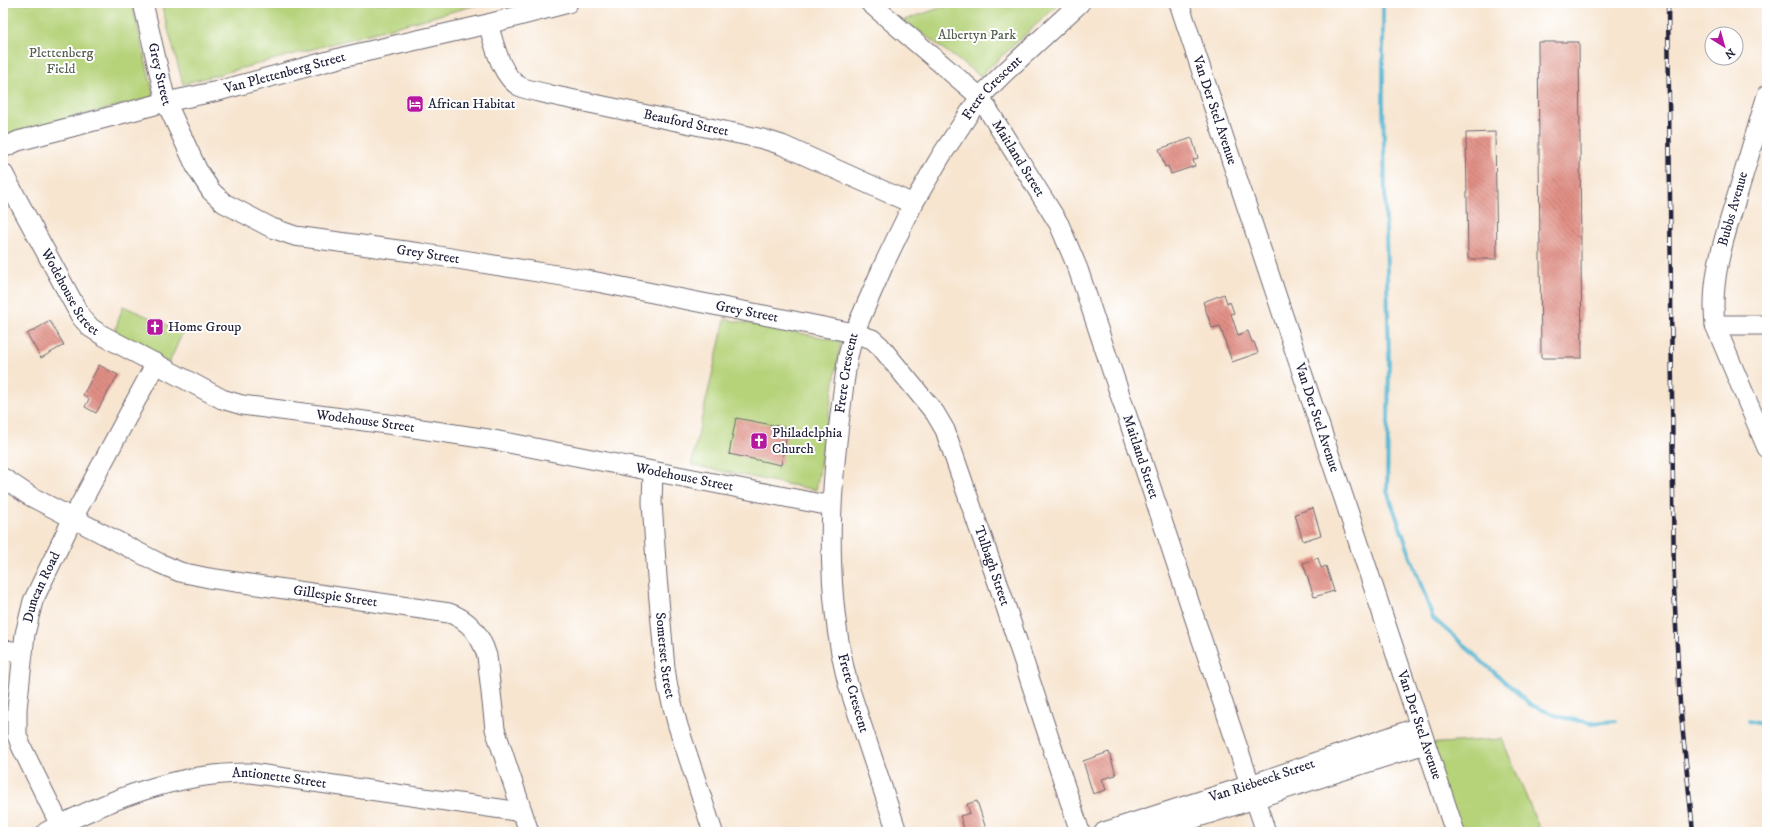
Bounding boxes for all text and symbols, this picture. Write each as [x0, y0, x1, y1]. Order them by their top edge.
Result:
park label: Albertyn Park [938, 26, 1016, 44]
north arrow [1704, 26, 1744, 66]
street label: Grey Street [144, 41, 176, 109]
park label: Plettenberg Field [29, 44, 93, 78]
text: N [1722, 45, 1737, 61]
street label: Van Plettenberg Street [221, 48, 348, 98]
street label: Frere Crescent [958, 51, 1026, 124]
street label: Van Der Stel Avenue [1188, 52, 1241, 167]
hotel icon: African Habitat [405, 94, 425, 114]
place label: African Habitat [428, 95, 516, 113]
street label: Beauford Street [642, 105, 731, 141]
street label: Maitland Street [987, 117, 1049, 201]
street label: Bubbs Avenue [1714, 169, 1752, 248]
street label: Grey Street [395, 241, 461, 268]
street label: Wodehouse Street [36, 245, 103, 340]
street label: Grey Street [714, 297, 780, 327]
church icon: Home Group [145, 317, 165, 337]
place label: Home Group [168, 318, 241, 336]
street label: Frere Crescent [831, 330, 863, 414]
street label: Van Der Stel Avenue [1290, 360, 1344, 475]
street label: Wodehouse Street [314, 406, 416, 437]
street label: Maitland Street [1118, 412, 1163, 501]
place label: Philadelphia Church [772, 424, 842, 458]
church icon: Philadelphia Church [749, 431, 769, 451]
street label: Wodehouse Street [633, 459, 735, 496]
street label: Tulbagh Street [970, 524, 1014, 609]
street label: Duncan Road [19, 549, 64, 625]
street label: Gillespie Street [292, 581, 379, 612]
street label: Somerset Street [651, 612, 680, 701]
street label: Frere Crescent [833, 651, 873, 735]
street label: Van Der Stel Avenue [1393, 667, 1446, 782]
street label: Van Riebeeck Street [1206, 754, 1318, 807]
street label: Antionette Street [232, 764, 328, 793]

